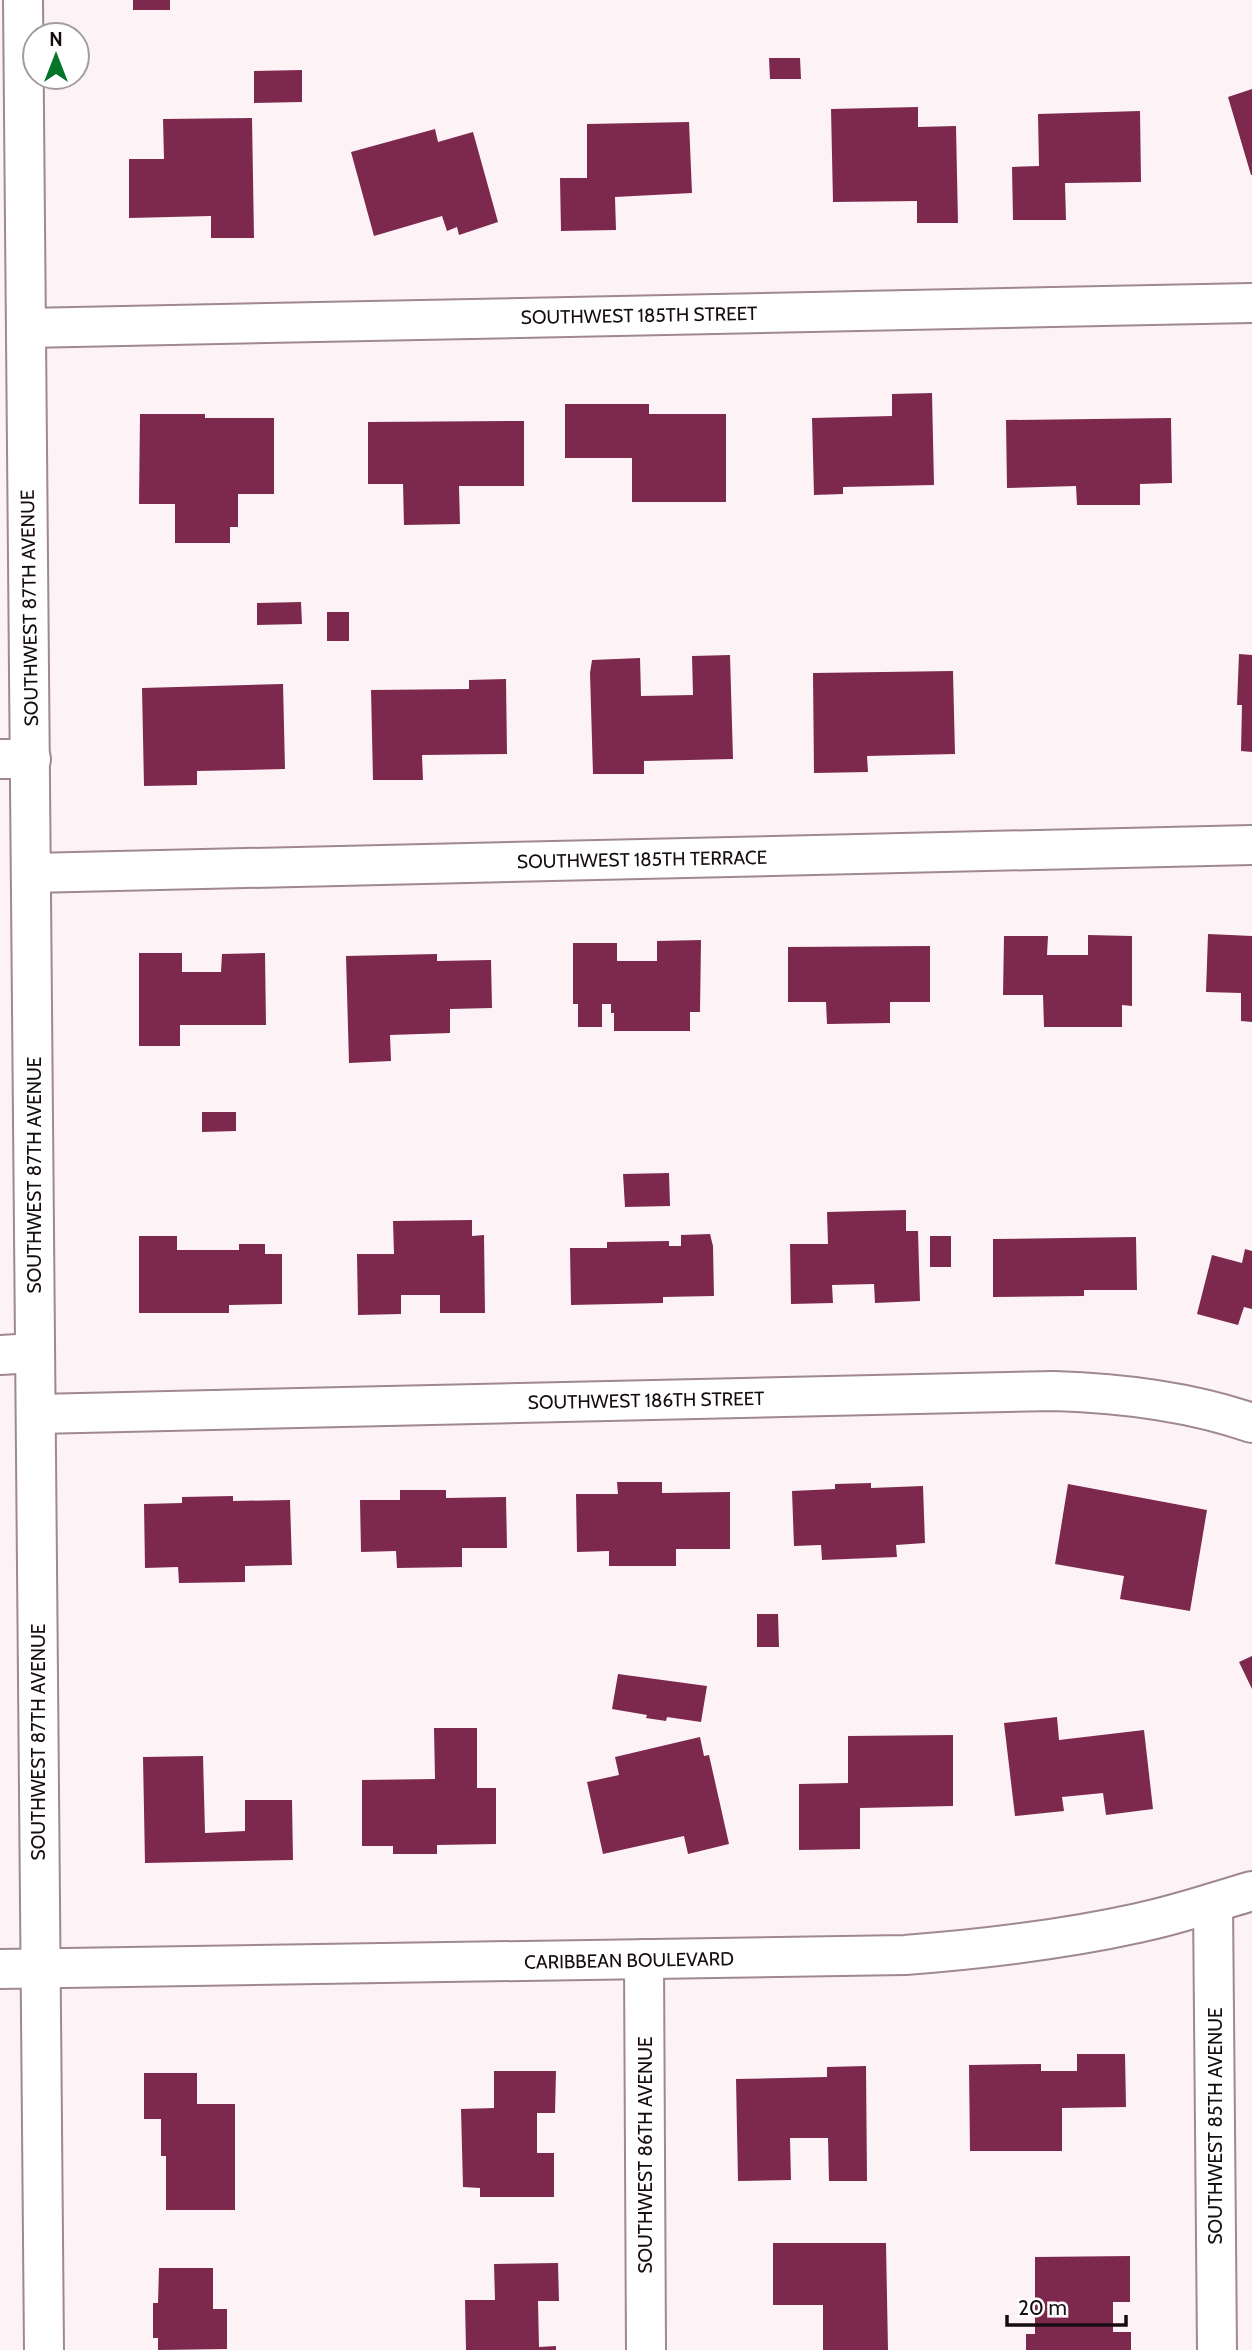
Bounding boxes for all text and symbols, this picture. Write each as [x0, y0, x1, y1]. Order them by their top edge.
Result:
north arrow [21, 21, 91, 91]
text: N [49, 28, 63, 51]
street label: SOUTHWEST 185TH STREET [520, 302, 758, 329]
street label: SOUTHWEST 87TH AVENUE [16, 489, 43, 727]
street label: SOUTHWEST 185TH TERRACE [517, 846, 767, 873]
street label: SOUTHWEST 87TH AVENUE [23, 1057, 46, 1293]
street label: SOUTHWEST 186TH STREET [527, 1387, 765, 1414]
street label: SOUTHWEST 87TH AVENUE [27, 1624, 50, 1860]
street label: CARIBBEAN BOULEVARD [524, 1947, 734, 1974]
street label: SOUTHWEST 85TH AVENUE [1204, 2007, 1227, 2245]
street label: SOUTHWEST 86TH AVENUE [634, 2036, 657, 2274]
scale bar [1007, 2284, 1126, 2328]
text: 20 m [1018, 2295, 1067, 2320]

